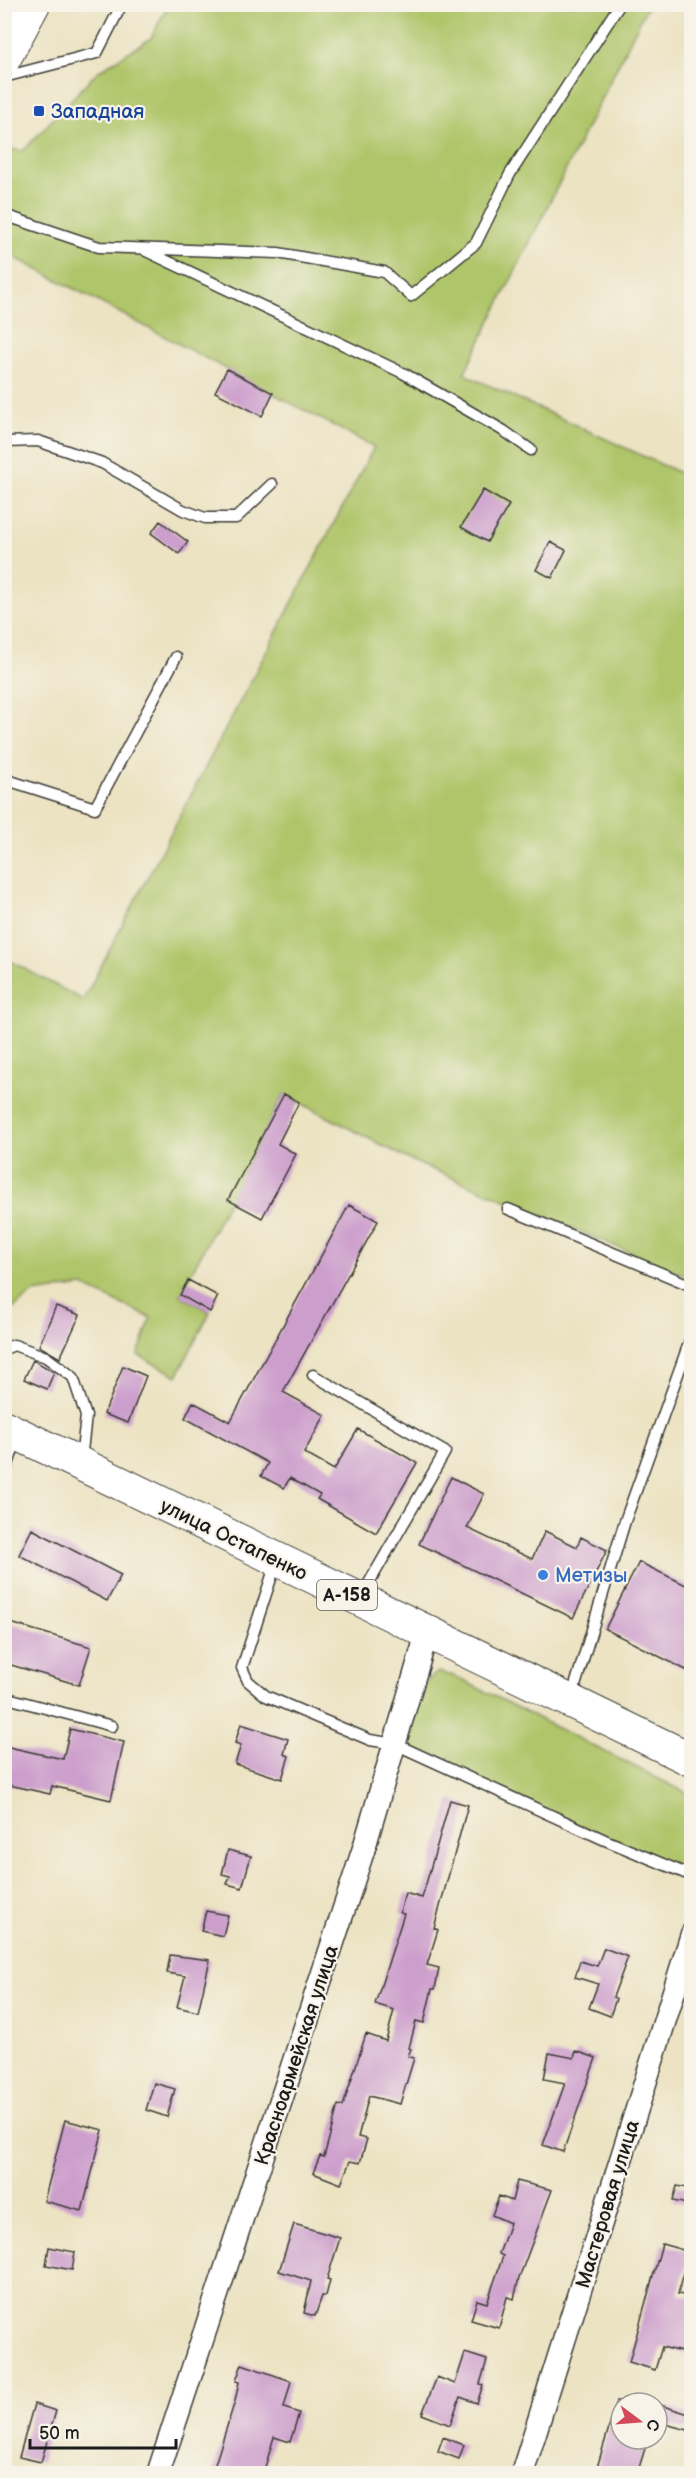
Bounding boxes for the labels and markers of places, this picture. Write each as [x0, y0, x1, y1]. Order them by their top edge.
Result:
place label: Западная [51, 100, 144, 124]
marker: Западная [32, 104, 46, 118]
place label: Метизы [555, 1564, 627, 1588]
marker: Метизы [536, 1568, 550, 1582]

